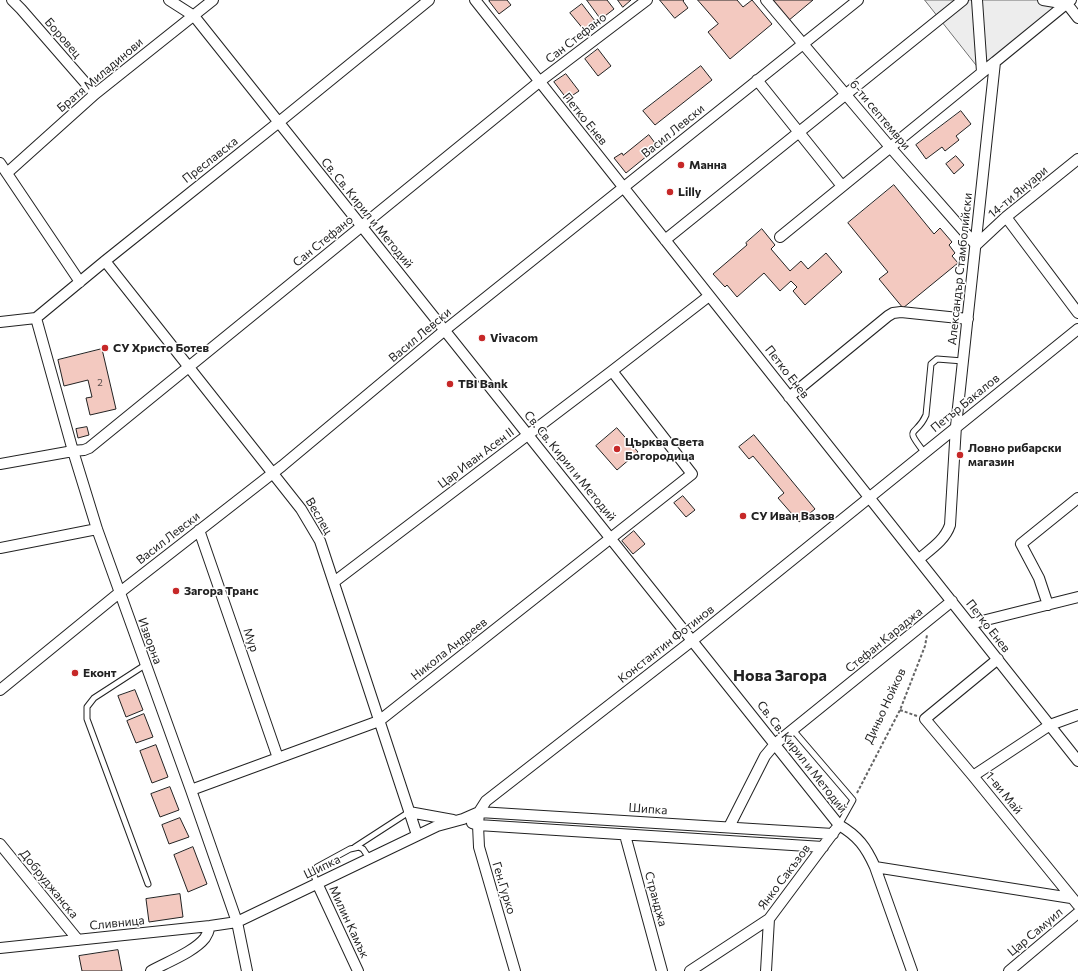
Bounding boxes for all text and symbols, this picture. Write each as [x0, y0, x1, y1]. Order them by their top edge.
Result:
street label: Сан Стефано [543, 10, 609, 66]
street label: Боровец [42, 15, 84, 61]
street label: Братя Миладинови [54, 35, 146, 115]
street label: 6-ти септември [847, 77, 913, 153]
street label: Петко Енев [560, 90, 610, 148]
street label: Васил Левски [639, 101, 707, 161]
street label: Преславска [179, 134, 241, 186]
street label: Св. Св. Кирил и Методий [318, 155, 416, 271]
place label: Манна [689, 158, 727, 172]
marker: Манна [676, 160, 686, 170]
street label: 14-ти Януари [985, 163, 1051, 221]
place label: Lilly [678, 185, 701, 199]
marker: Lilly [665, 187, 675, 197]
street label: Александър Стамболийски [945, 192, 975, 346]
street label: Сан Стефано [290, 212, 356, 270]
street label: Васил Левски [386, 305, 454, 365]
place label: Vivacom [490, 331, 538, 345]
marker: Vivacom [477, 333, 487, 343]
place label: СУ Христо Ботев [113, 341, 209, 355]
marker: СУ Христо Ботев [100, 343, 110, 353]
street label: Петко Енев [762, 343, 812, 401]
street label: Петър Бакалов [928, 371, 1002, 435]
house number: 2 [97, 377, 103, 389]
place label: TBI Bank [458, 377, 508, 391]
marker: TBI Bank [445, 379, 455, 389]
street label: Св. Св. Кирил и Методий [521, 408, 619, 524]
street label: Цар Иван Асен II [435, 425, 517, 491]
place label: Църква Света Богородица [625, 435, 704, 463]
place label: Ловно рибарски магазин [968, 441, 1062, 469]
marker: Църква Света Богородица [612, 444, 622, 454]
marker: Ловно рибарски магазин [955, 450, 965, 460]
street label: Веслец [302, 495, 336, 537]
street label: Васил Левски [133, 509, 203, 567]
place label: СУ Иван Вазов [751, 509, 835, 523]
marker: СУ Иван Вазов [738, 511, 748, 521]
place label: Загора Транс [184, 584, 258, 598]
marker: Загора Транс [171, 586, 181, 596]
street label: Петко Енев [963, 597, 1013, 655]
street label: Константин Фотинов [615, 602, 717, 686]
street label: Стефан Караджа [843, 605, 925, 675]
street label: Никола Андреев [408, 615, 490, 683]
street label: Изворна [135, 616, 165, 666]
street label: Мур [240, 626, 262, 654]
place label: Еконт [83, 666, 117, 680]
district label: Нова Загора [733, 666, 827, 686]
street label: Диньо Нойков [861, 666, 909, 746]
marker: Еконт [70, 668, 80, 678]
street label: Св. Св. Кирил и Методий [754, 698, 850, 816]
street label: 1-ви Май [983, 769, 1025, 817]
street label: Шипка [628, 800, 668, 818]
street label: Янко Сакъзов [755, 841, 813, 913]
street label: Добруджанска [17, 847, 81, 921]
street label: Шипка [301, 852, 343, 882]
street label: Ген.Гурко [489, 860, 519, 916]
street label: Странджа [642, 870, 670, 928]
street label: Милин Камък [326, 884, 372, 960]
street label: Цар Самуил [1004, 905, 1066, 959]
street label: Сливница [89, 913, 145, 933]

